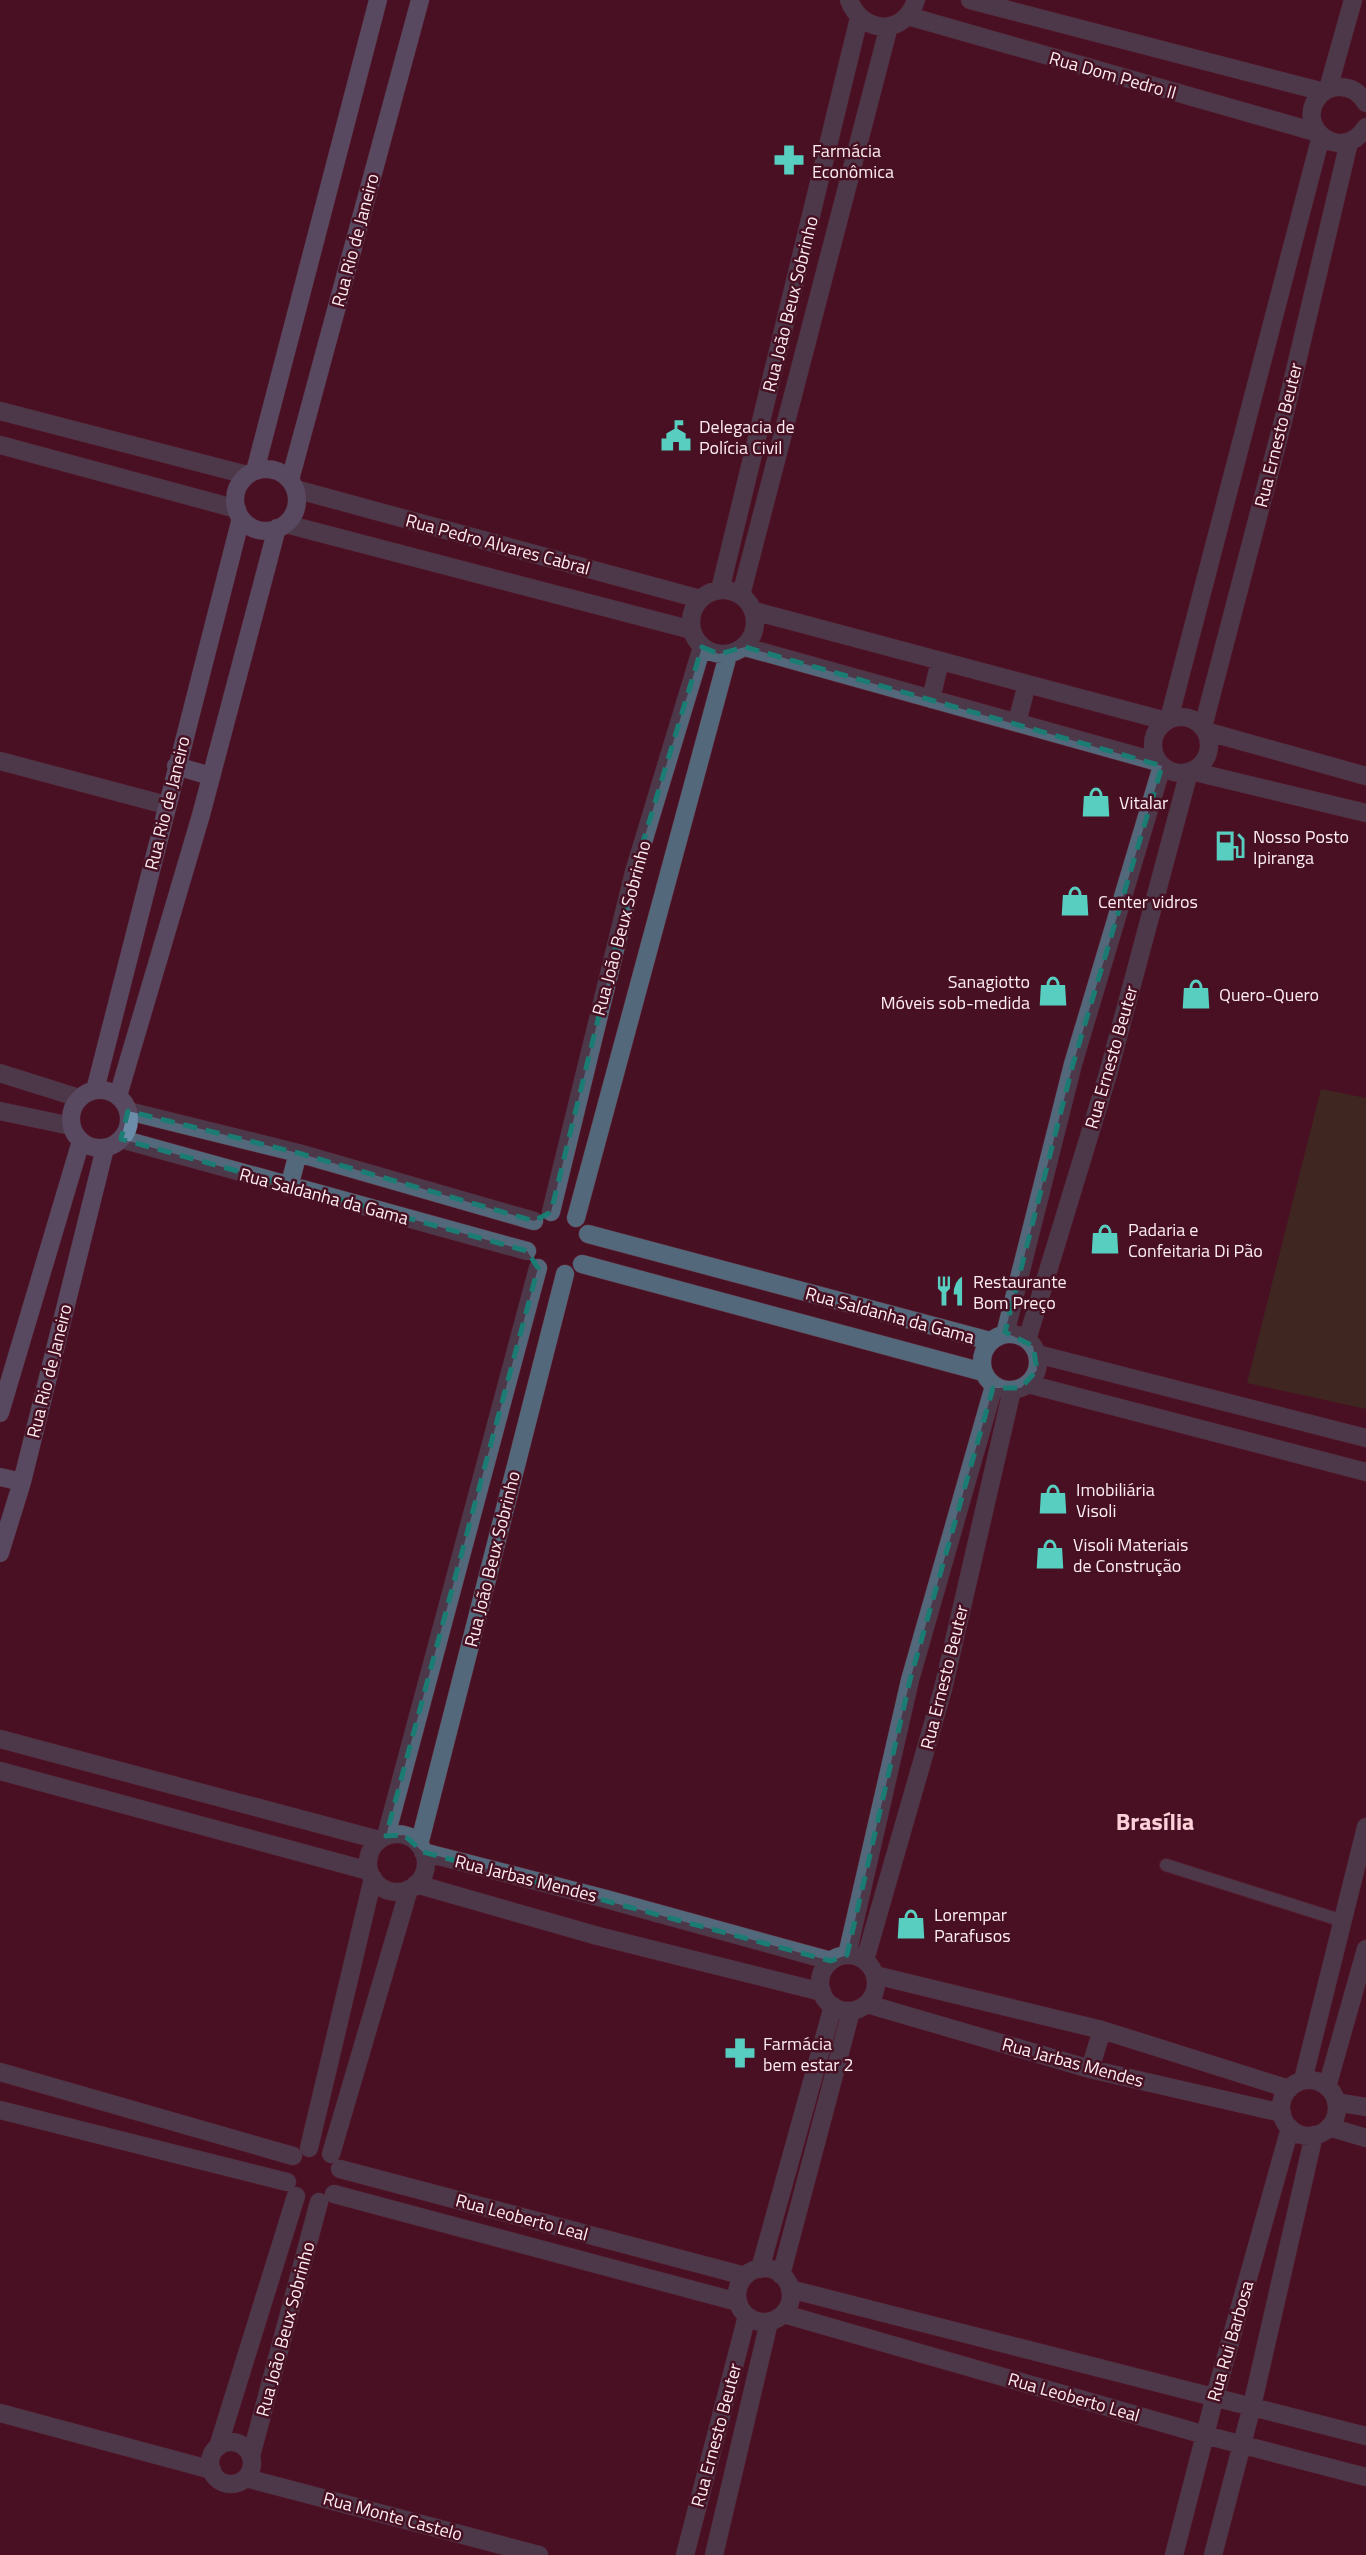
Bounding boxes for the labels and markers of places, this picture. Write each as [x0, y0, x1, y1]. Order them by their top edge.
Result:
place label: Farmácia Econômica [812, 137, 894, 185]
pharmacy icon: Farmácia Econômica [772, 143, 806, 177]
place label: Delegacia de Polícia Civil [699, 413, 795, 461]
public building icon: Delegacia de Polícia Civil [659, 419, 693, 453]
shop icon: Vitalar [1079, 785, 1113, 819]
place label: Vitalar [1119, 789, 1168, 816]
place label: Nosso Posto Ipiranga [1253, 823, 1349, 871]
fuel station icon: Nosso Posto Ipiranga [1213, 829, 1247, 863]
shop icon: Center vidros [1058, 884, 1092, 918]
place label: Center vidros [1098, 888, 1198, 915]
place label: Sanagiotto Móveis sob-medida [880, 968, 1030, 1016]
shop icon: Sanagiotto Móveis sob-medida [1036, 974, 1070, 1008]
shop icon: Quero-Quero [1179, 977, 1213, 1011]
place label: Quero-Quero [1219, 981, 1319, 1008]
place label: Padaria e Confeitaria Di Pão [1128, 1216, 1263, 1264]
shop icon: Padaria e Confeitaria Di Pão [1088, 1222, 1122, 1256]
place label: Restaurante Bom Preço [973, 1268, 1067, 1316]
restaurant icon: Restaurante Bom Preço [933, 1274, 967, 1308]
place label: Imobiliária Visoli [1076, 1476, 1155, 1524]
shop icon: Imobiliária Visoli [1036, 1482, 1070, 1516]
place label: Visoli Materiais de Construção [1073, 1531, 1188, 1579]
shop icon: Visoli Materiais de Construção [1033, 1537, 1067, 1571]
place label: Lorempar Parafusos [934, 1901, 1011, 1949]
shop icon: Lorempar Parafusos [894, 1907, 928, 1941]
place label: Farmácia bem estar 2 [763, 2030, 854, 2078]
pharmacy icon: Farmácia bem estar 2 [723, 2036, 757, 2070]

